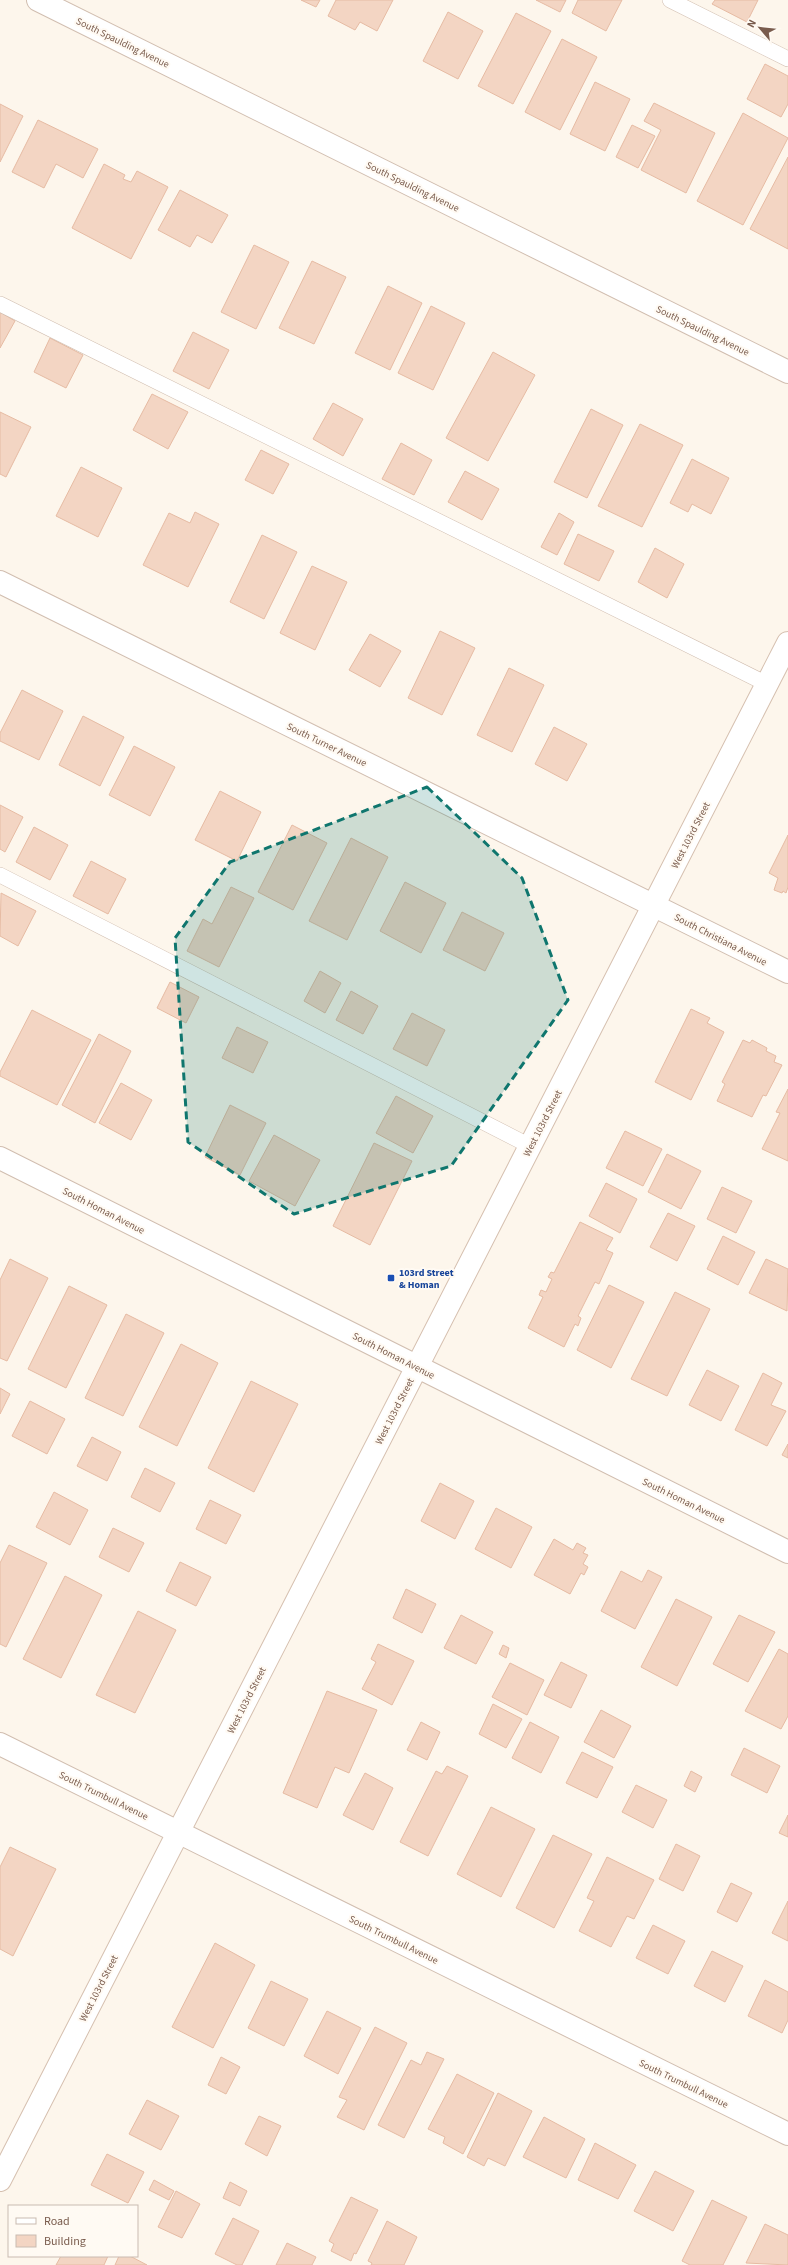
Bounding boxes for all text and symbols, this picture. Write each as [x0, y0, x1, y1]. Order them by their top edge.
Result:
north arrow [740, 8, 780, 48]
street label: South Spaulding Avenue [74, 14, 172, 72]
text: N [743, 17, 760, 30]
street label: South Spaulding Avenue [364, 158, 462, 216]
street label: South Spaulding Avenue [654, 302, 752, 360]
street label: South Turner Avenue [284, 719, 369, 770]
street label: West 103rd Street [668, 799, 714, 871]
street label: South Christiana Avenue [672, 910, 769, 969]
street label: West 103rd Street [520, 1087, 566, 1159]
street label: South Homan Avenue [60, 1184, 147, 1238]
place label: 103rd Street & Homan [399, 1266, 454, 1292]
marker: 103rd Street & Homan [386, 1273, 396, 1283]
street label: South Homan Avenue [350, 1329, 437, 1383]
street label: West 103rd Street [372, 1375, 418, 1447]
street label: South Homan Avenue [640, 1475, 727, 1527]
street label: West 103rd Street [224, 1664, 270, 1736]
street label: South Trumbull Avenue [56, 1768, 151, 1824]
street label: South Trumbull Avenue [346, 1912, 441, 1968]
street label: West 103rd Street [76, 1952, 122, 2024]
street label: South Trumbull Avenue [636, 2056, 731, 2112]
legend [8, 2205, 138, 2257]
text: Road [44, 2213, 70, 2230]
text: Building [44, 2233, 86, 2250]

